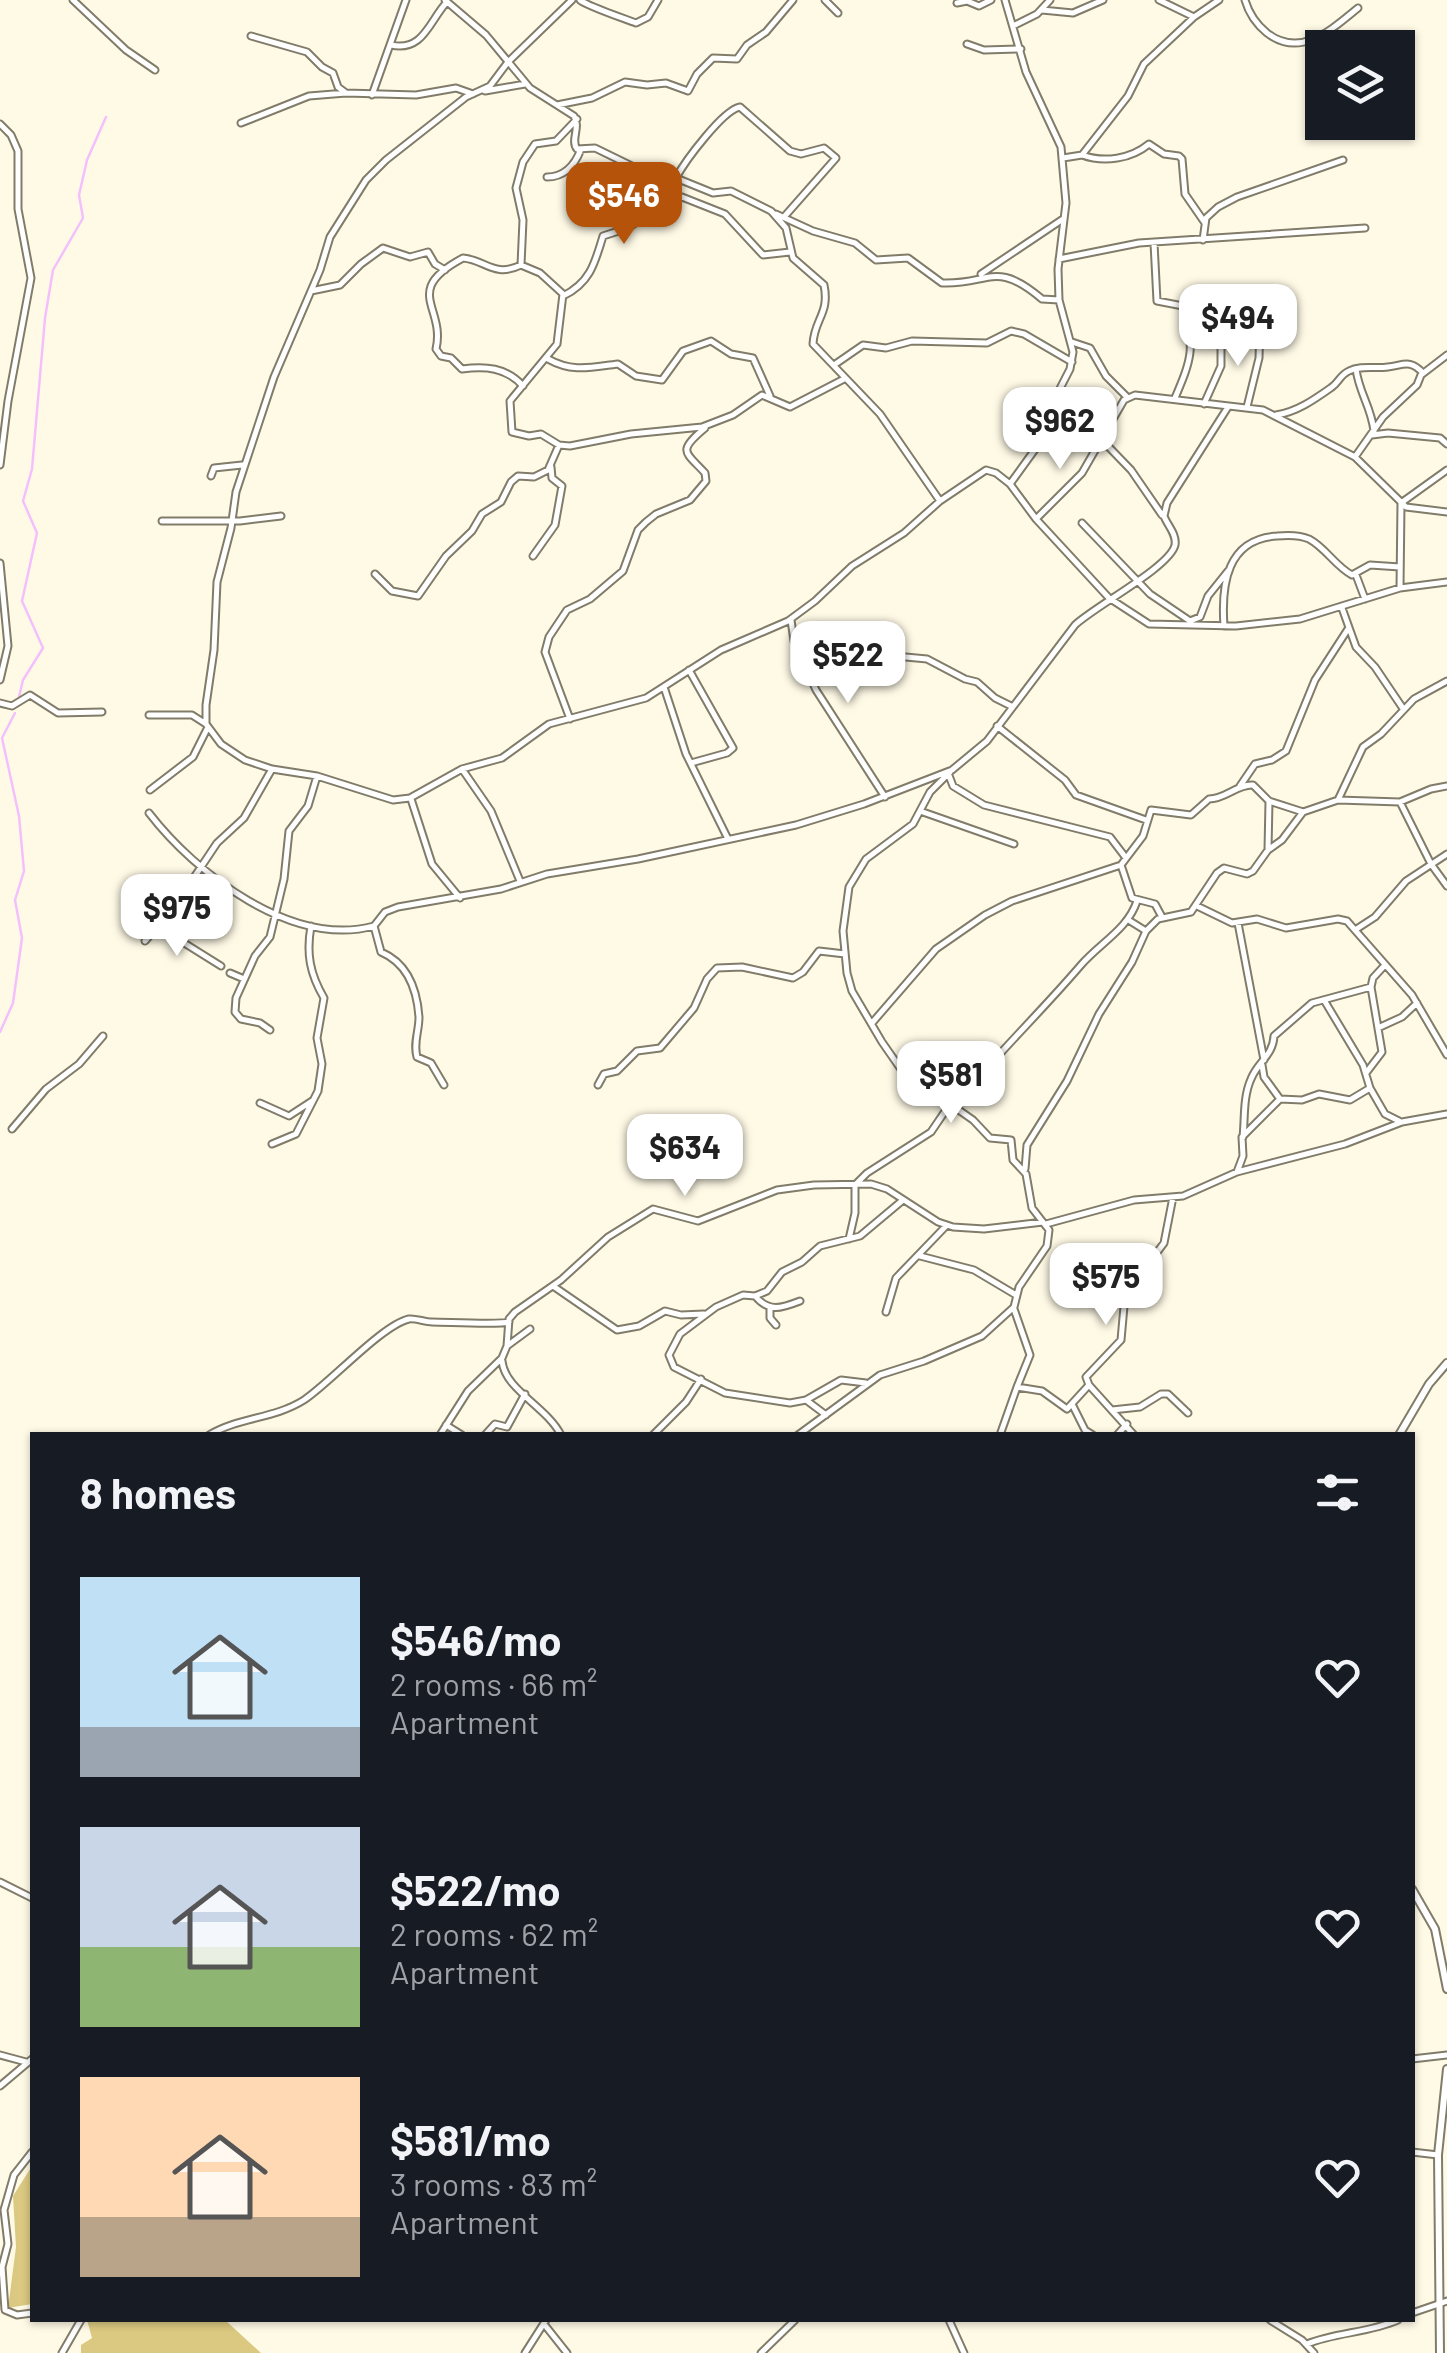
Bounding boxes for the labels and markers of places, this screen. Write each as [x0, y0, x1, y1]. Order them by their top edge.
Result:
pin: $546 [565, 162, 683, 247]
pin: $494 [1179, 284, 1297, 369]
pin: $962 [1001, 387, 1119, 472]
pin: $522 [789, 621, 907, 706]
pin: $975 [118, 874, 236, 959]
pin: $581 [892, 1041, 1010, 1126]
pin: $634 [626, 1114, 744, 1199]
pin: $575 [1047, 1243, 1165, 1328]

